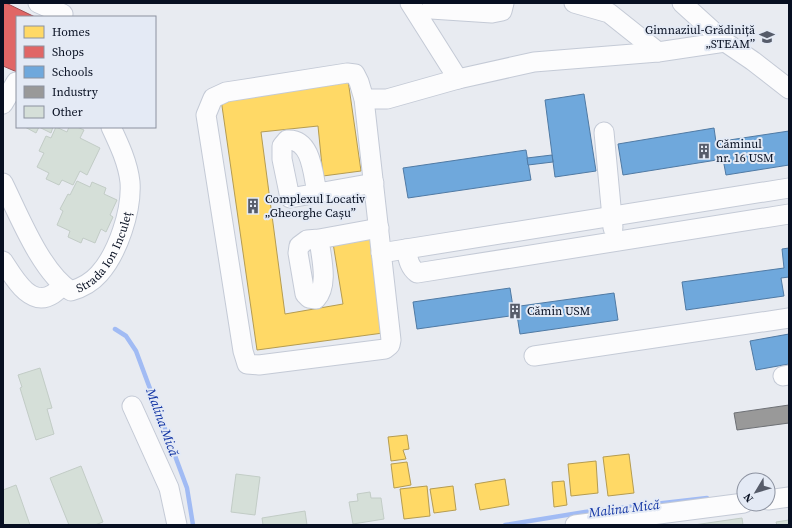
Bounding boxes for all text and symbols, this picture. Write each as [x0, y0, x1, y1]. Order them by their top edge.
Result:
legend [16, 16, 156, 128]
place label: Gimnaziul-Grădiniță „STEAM” [645, 22, 756, 52]
text: Homes [52, 24, 90, 40]
school or university icon: Gimnaziul-Grădiniță „STEAM” [758, 28, 776, 46]
text: Shops [52, 44, 84, 60]
text: Schools [52, 64, 93, 80]
text: Industry [52, 84, 99, 100]
text: Other [52, 104, 83, 120]
place label: Căminul nr. 16 USM [716, 136, 774, 166]
building icon: Căminul nr. 16 USM [695, 142, 713, 160]
place label: Complexul Locativ „Gheorghe Cașu” [265, 191, 365, 221]
building icon: Complexul Locativ „Gheorghe Cașu” [244, 197, 262, 215]
street label: Strada Ion Inculeț [74, 210, 135, 296]
building icon: Cămin USM [506, 302, 524, 320]
place label: Cămin USM [527, 303, 591, 319]
water label: Malina Mică [142, 385, 183, 459]
north arrow [736, 472, 776, 512]
text: N [740, 490, 757, 506]
water label: Malina Mică [587, 496, 661, 521]

